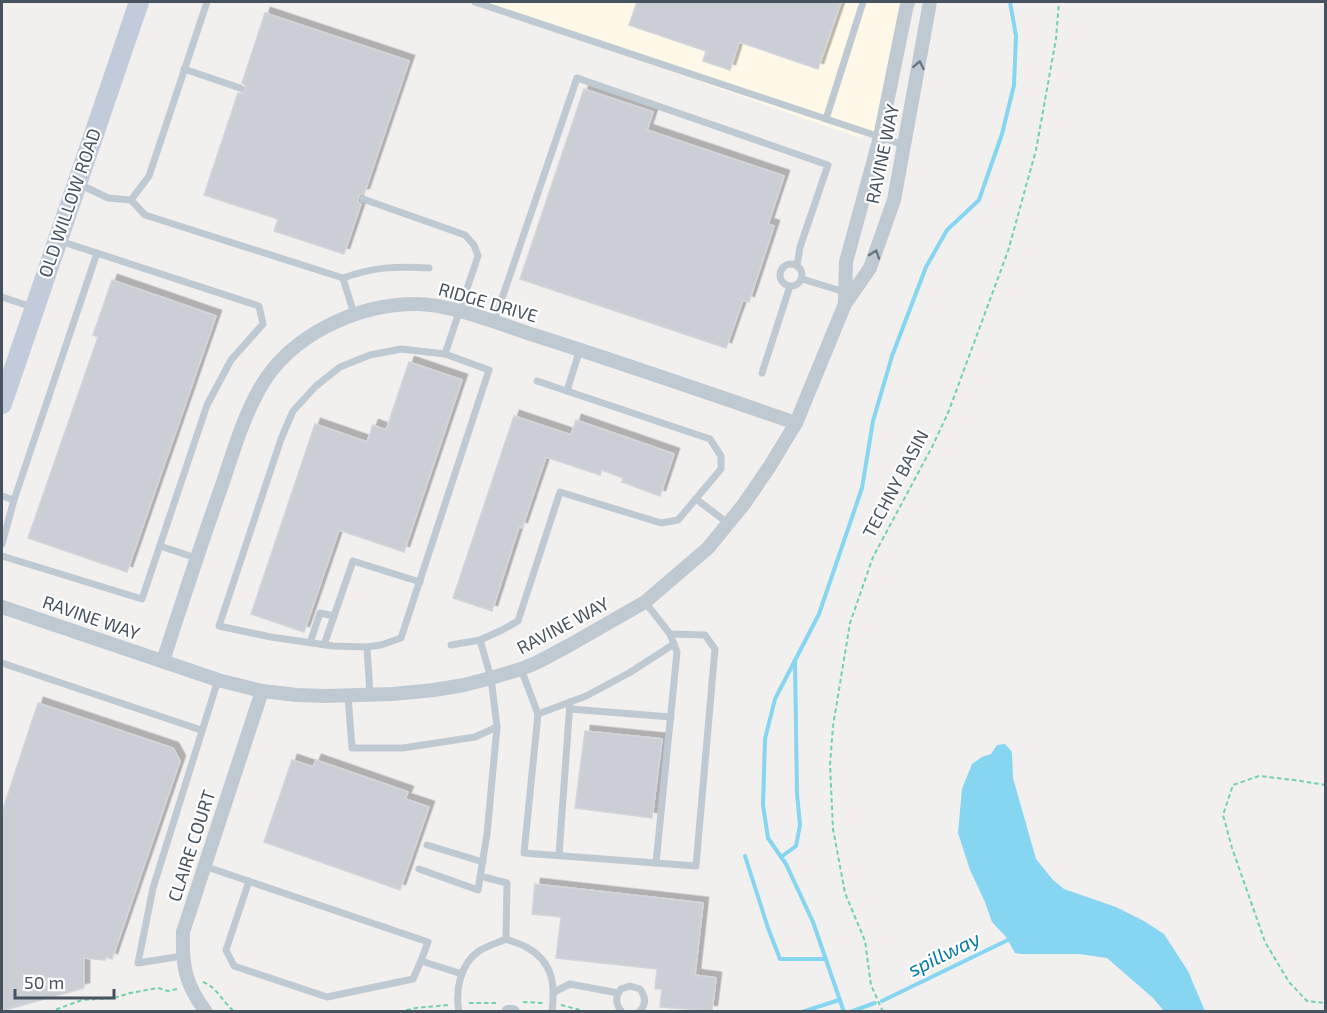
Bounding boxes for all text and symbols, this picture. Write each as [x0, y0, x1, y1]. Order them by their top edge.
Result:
one-way arrow [912, 60, 925, 70]
street label: RAVINE WAY [861, 101, 903, 206]
street label: OLD WILLOW ROAD [33, 125, 105, 280]
one-way arrow [868, 250, 880, 260]
street label: RIDGE DRIVE [436, 277, 540, 327]
street label: TECHNY BASIN [857, 426, 933, 541]
street label: RAVINE WAY [40, 590, 143, 644]
street label: RAVINE WAY [513, 591, 613, 659]
street label: CLAIRE COURT [163, 787, 220, 904]
water label: spillway [904, 925, 984, 982]
scale bar [15, 962, 114, 1000]
text: 50 m [24, 971, 64, 993]

